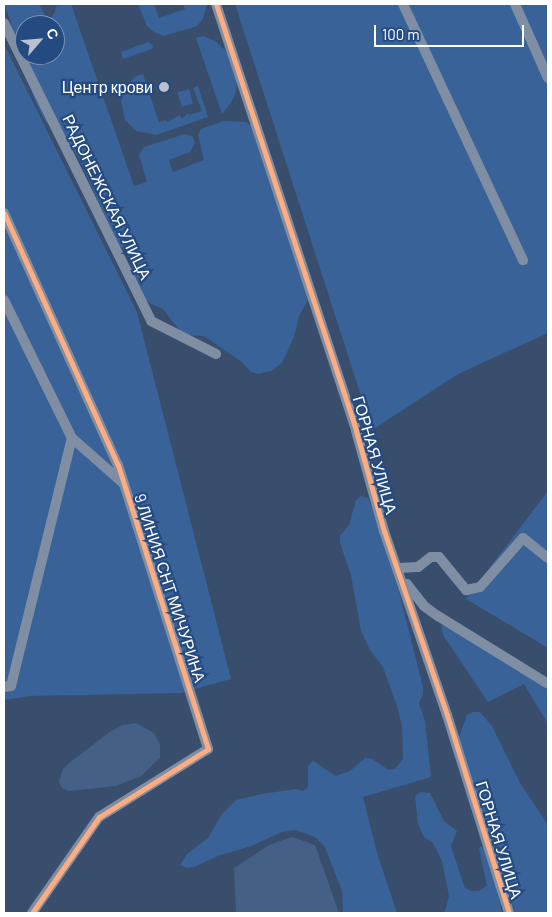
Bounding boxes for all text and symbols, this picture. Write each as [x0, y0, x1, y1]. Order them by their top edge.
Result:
north arrow [15, 15, 65, 65]
scale bar [377, 15, 527, 47]
text: С [43, 25, 63, 42]
text: 100 m [382, 25, 420, 43]
place label: Центр крови [62, 77, 153, 97]
marker: Центр крови [157, 80, 171, 94]
street label: РАДОНЕЖСКАЯ УЛИЦА [59, 111, 155, 283]
street label: ГОРНАЯ УЛИЦА [349, 394, 401, 516]
street label: 9 ЛИНИЯ СНТ МИЧУРИНА [130, 491, 210, 685]
street label: ГОРНАЯ УЛИЦА [472, 779, 526, 901]

